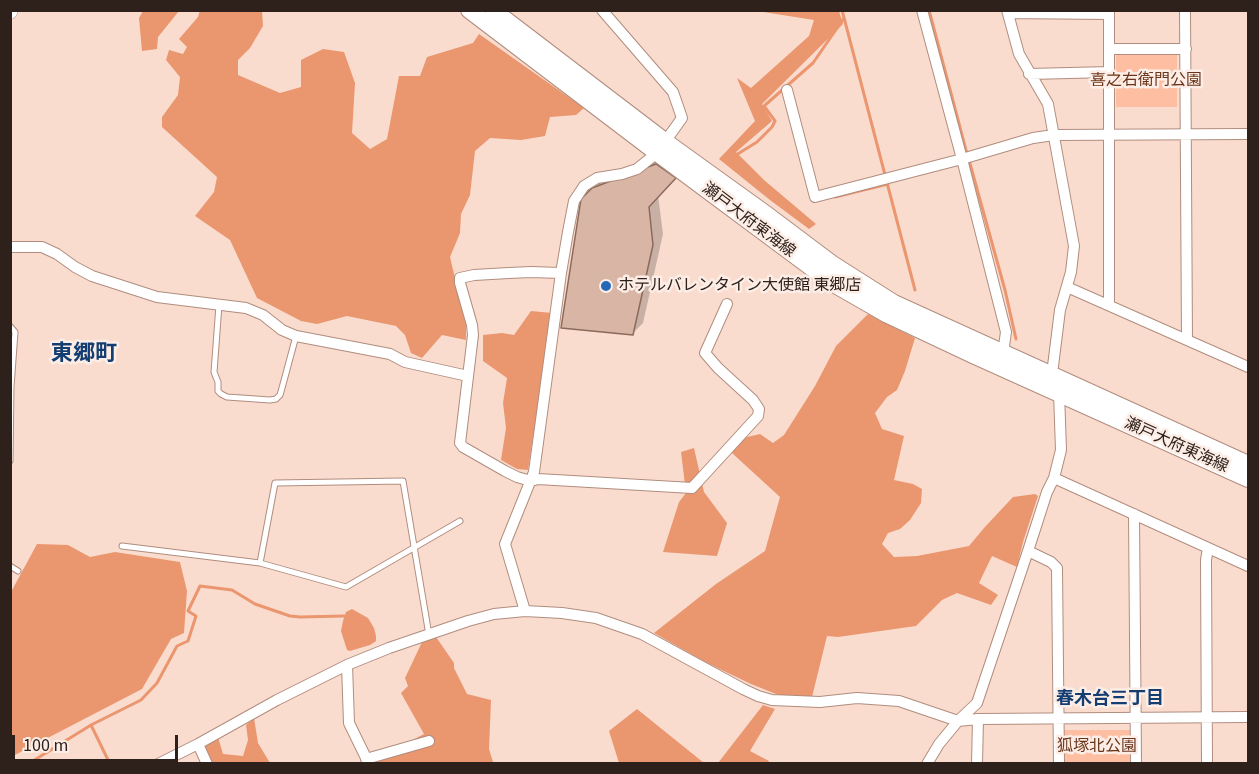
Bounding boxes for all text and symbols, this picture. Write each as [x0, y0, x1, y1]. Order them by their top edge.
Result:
park label: 喜之右衛門公園 [1090, 71, 1202, 91]
street label: 瀬戸大府東海線 [697, 180, 799, 262]
place label: ホテルバレンタイン大使館 東郷店 [618, 276, 861, 296]
marker: ホテルバレンタイン大使館 東郷店 [599, 279, 613, 293]
district label: 東郷町 [51, 342, 117, 368]
street label: 瀬戸大府東海線 [1121, 414, 1231, 478]
district label: 春木台三丁目 [1056, 689, 1164, 711]
scale bar [15, 723, 182, 761]
text: 100 m [23, 733, 68, 758]
park label: 狐塚北公園 [1057, 737, 1137, 757]

